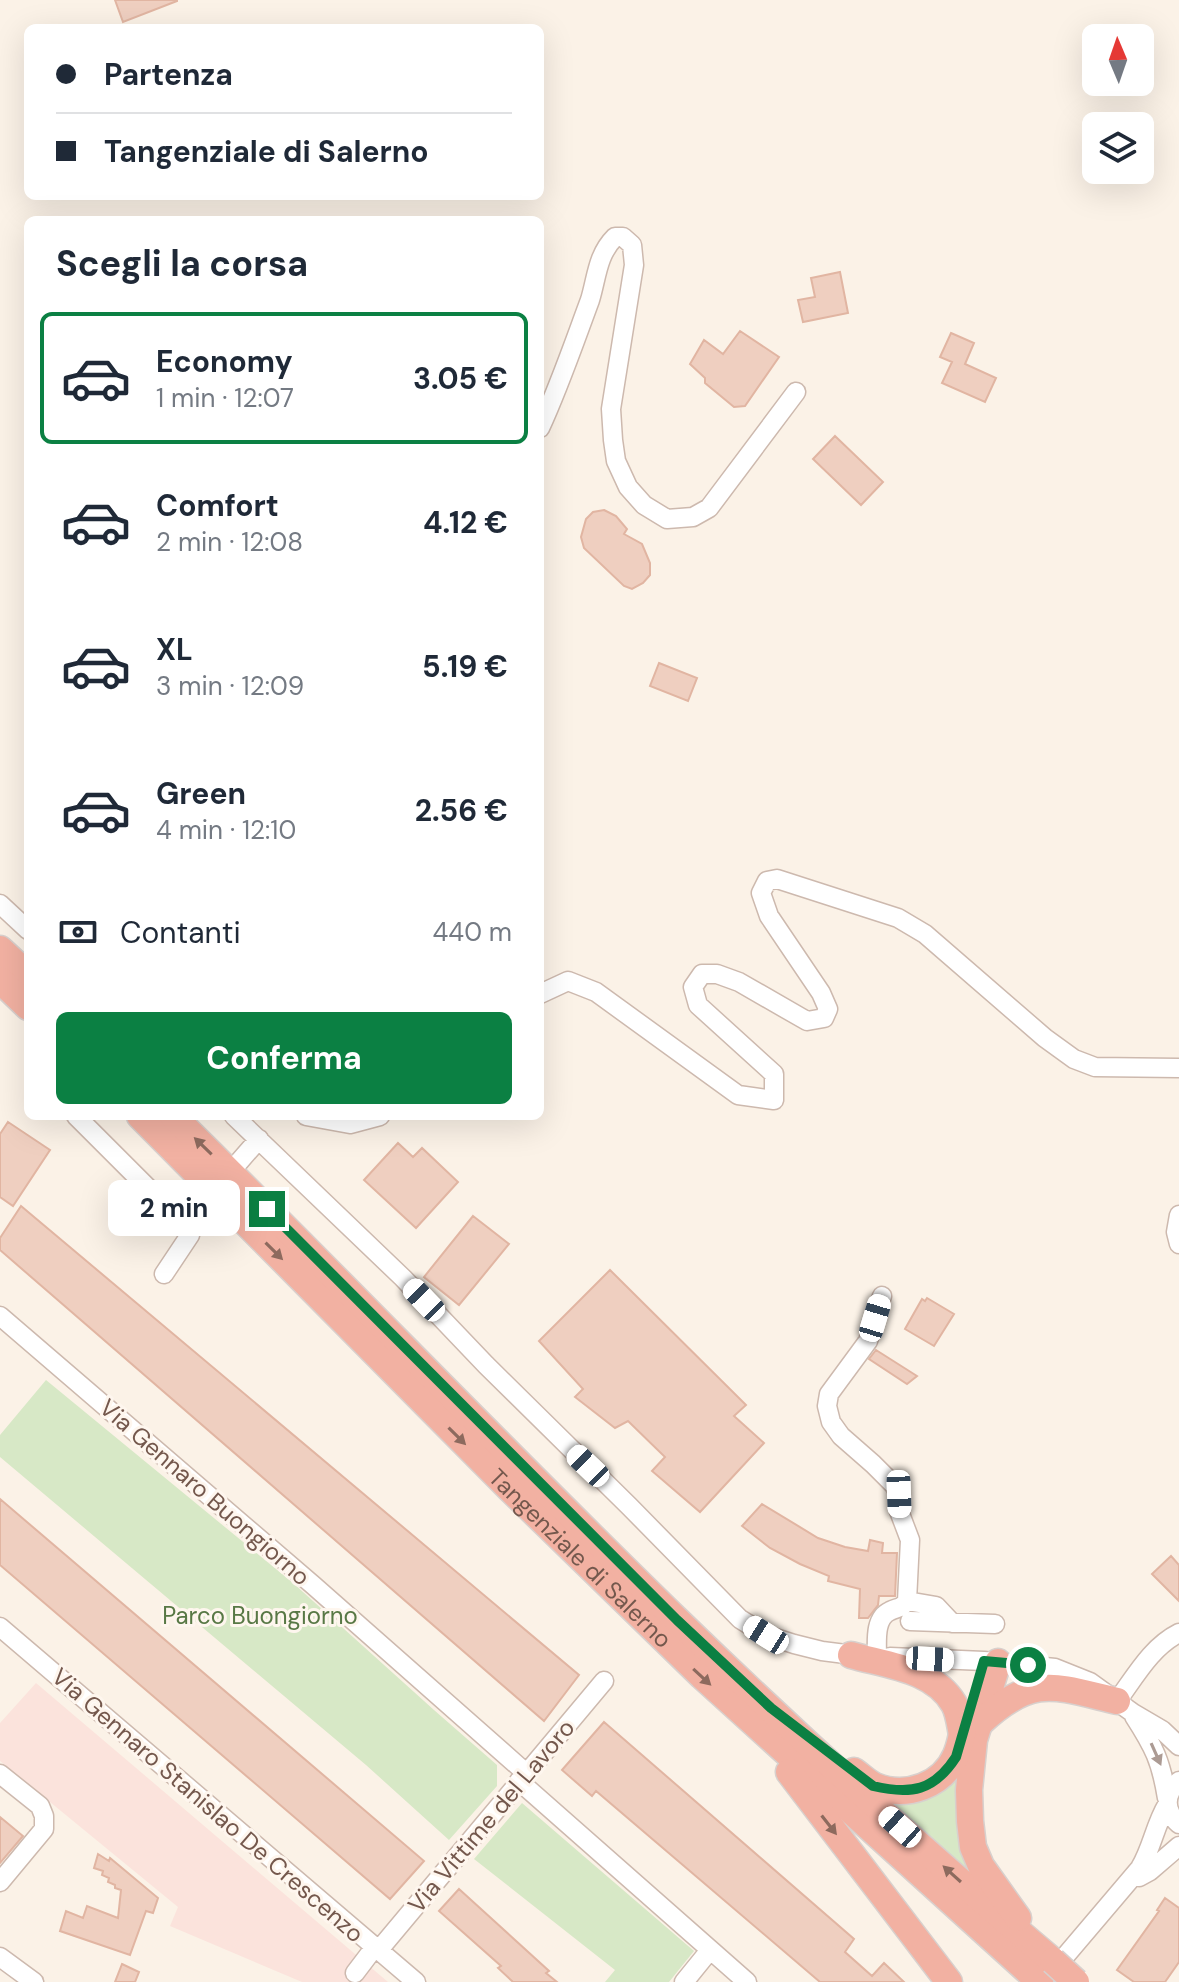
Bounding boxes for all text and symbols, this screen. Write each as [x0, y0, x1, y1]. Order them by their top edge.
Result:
north arrow [1082, 24, 1154, 96]
map controls [1082, 24, 1154, 184]
text: Partenza [104, 55, 233, 94]
button: layers [1082, 112, 1154, 184]
text: Tangenziale di Salerno [104, 132, 429, 171]
text: Scegli la corsa [56, 240, 308, 287]
icon: car [60, 342, 132, 414]
text: Economy [156, 342, 293, 381]
text: 3.05 € [413, 359, 508, 398]
text: 1 min · 12:07 [156, 381, 294, 415]
icon: car [60, 486, 132, 558]
text: Comfort [156, 486, 279, 525]
text: 4.12 € [423, 503, 508, 542]
text: 2 min · 12:08 [156, 525, 303, 559]
icon: car [60, 630, 132, 702]
text: XL [156, 630, 193, 669]
text: 5.19 € [422, 647, 508, 686]
text: 3 min · 12:09 [156, 669, 304, 703]
icon: car [60, 774, 132, 846]
text: Green [156, 774, 246, 813]
text: 2.56 € [415, 791, 508, 830]
text: 4 min · 12:10 [156, 813, 296, 847]
icon: cash [56, 910, 100, 954]
text: Contanti [120, 913, 241, 952]
text: 440 m [433, 915, 512, 949]
button: Conferma [56, 1012, 512, 1104]
one-way arrow [194, 1137, 213, 1156]
callout: 2 min [107, 1181, 239, 1237]
text: 2 min [140, 1191, 208, 1225]
route end [249, 1191, 285, 1227]
one-way arrow [264, 1241, 283, 1260]
car [399, 1274, 449, 1326]
car [857, 1292, 893, 1344]
street label: Via Gennaro Buongiorno [93, 1392, 317, 1592]
one-way arrow [447, 1426, 466, 1445]
car [562, 1441, 614, 1491]
street label: Tangenziale di Salerno [482, 1461, 679, 1654]
car [886, 1470, 912, 1518]
park label: Parco Buongiorno [162, 1600, 358, 1631]
car [739, 1612, 793, 1658]
car [905, 1646, 955, 1672]
route start [1010, 1647, 1046, 1683]
street label: Via Gennaro Stanislao De Crescenzo [45, 1661, 371, 1949]
one-way arrow [693, 1667, 712, 1685]
street label: Via Vittime del Lavoro [401, 1713, 581, 1919]
one-way arrow [1149, 1742, 1162, 1765]
car [874, 1802, 926, 1852]
one-way arrow [821, 1815, 837, 1835]
one-way arrow [942, 1865, 961, 1883]

